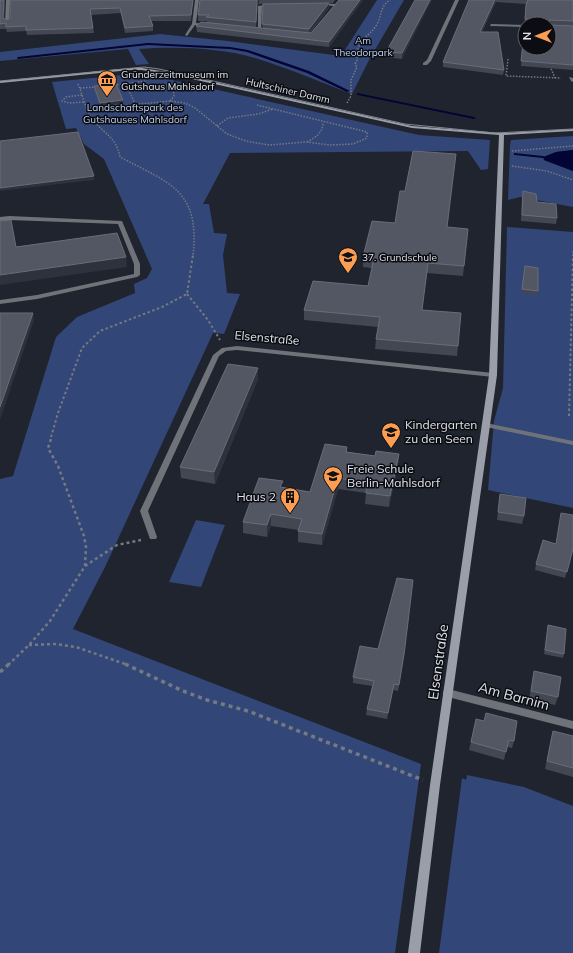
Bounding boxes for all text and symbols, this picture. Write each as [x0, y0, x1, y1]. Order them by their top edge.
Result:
north arrow [517, 16, 557, 56]
text: N [520, 32, 534, 40]
park label: Am Theodorpark [333, 34, 393, 59]
place label: Gründerzeitmuseum im Gutshaus Mahlsdorf [121, 68, 229, 93]
museum icon: Gründerzeitmuseum im Gutshaus Mahlsdorf [96, 69, 118, 97]
street label: Hultschiner Damm [245, 74, 331, 107]
park label: Landschaftspark des Gutshauses Mahlsdorf [83, 101, 188, 126]
school or university icon: 37. Grundschule [337, 246, 359, 274]
place label: 37. Grundschule [362, 251, 437, 264]
street label: Elsenstraße [234, 327, 300, 348]
place label: Kindergarten zu den Seen [405, 417, 477, 446]
school or university icon: Kindergarten zu den Seen [380, 421, 402, 449]
place label: Freie Schule Berlin-Mahlsdorf [347, 461, 441, 490]
school or university icon: Freie Schule Berlin-Mahlsdorf [322, 465, 344, 493]
building icon: Haus 2 [279, 486, 301, 514]
place label: Haus 2 [236, 489, 276, 504]
street label: Elsenstraße [424, 623, 452, 701]
street label: Am Barnim [476, 678, 552, 714]

